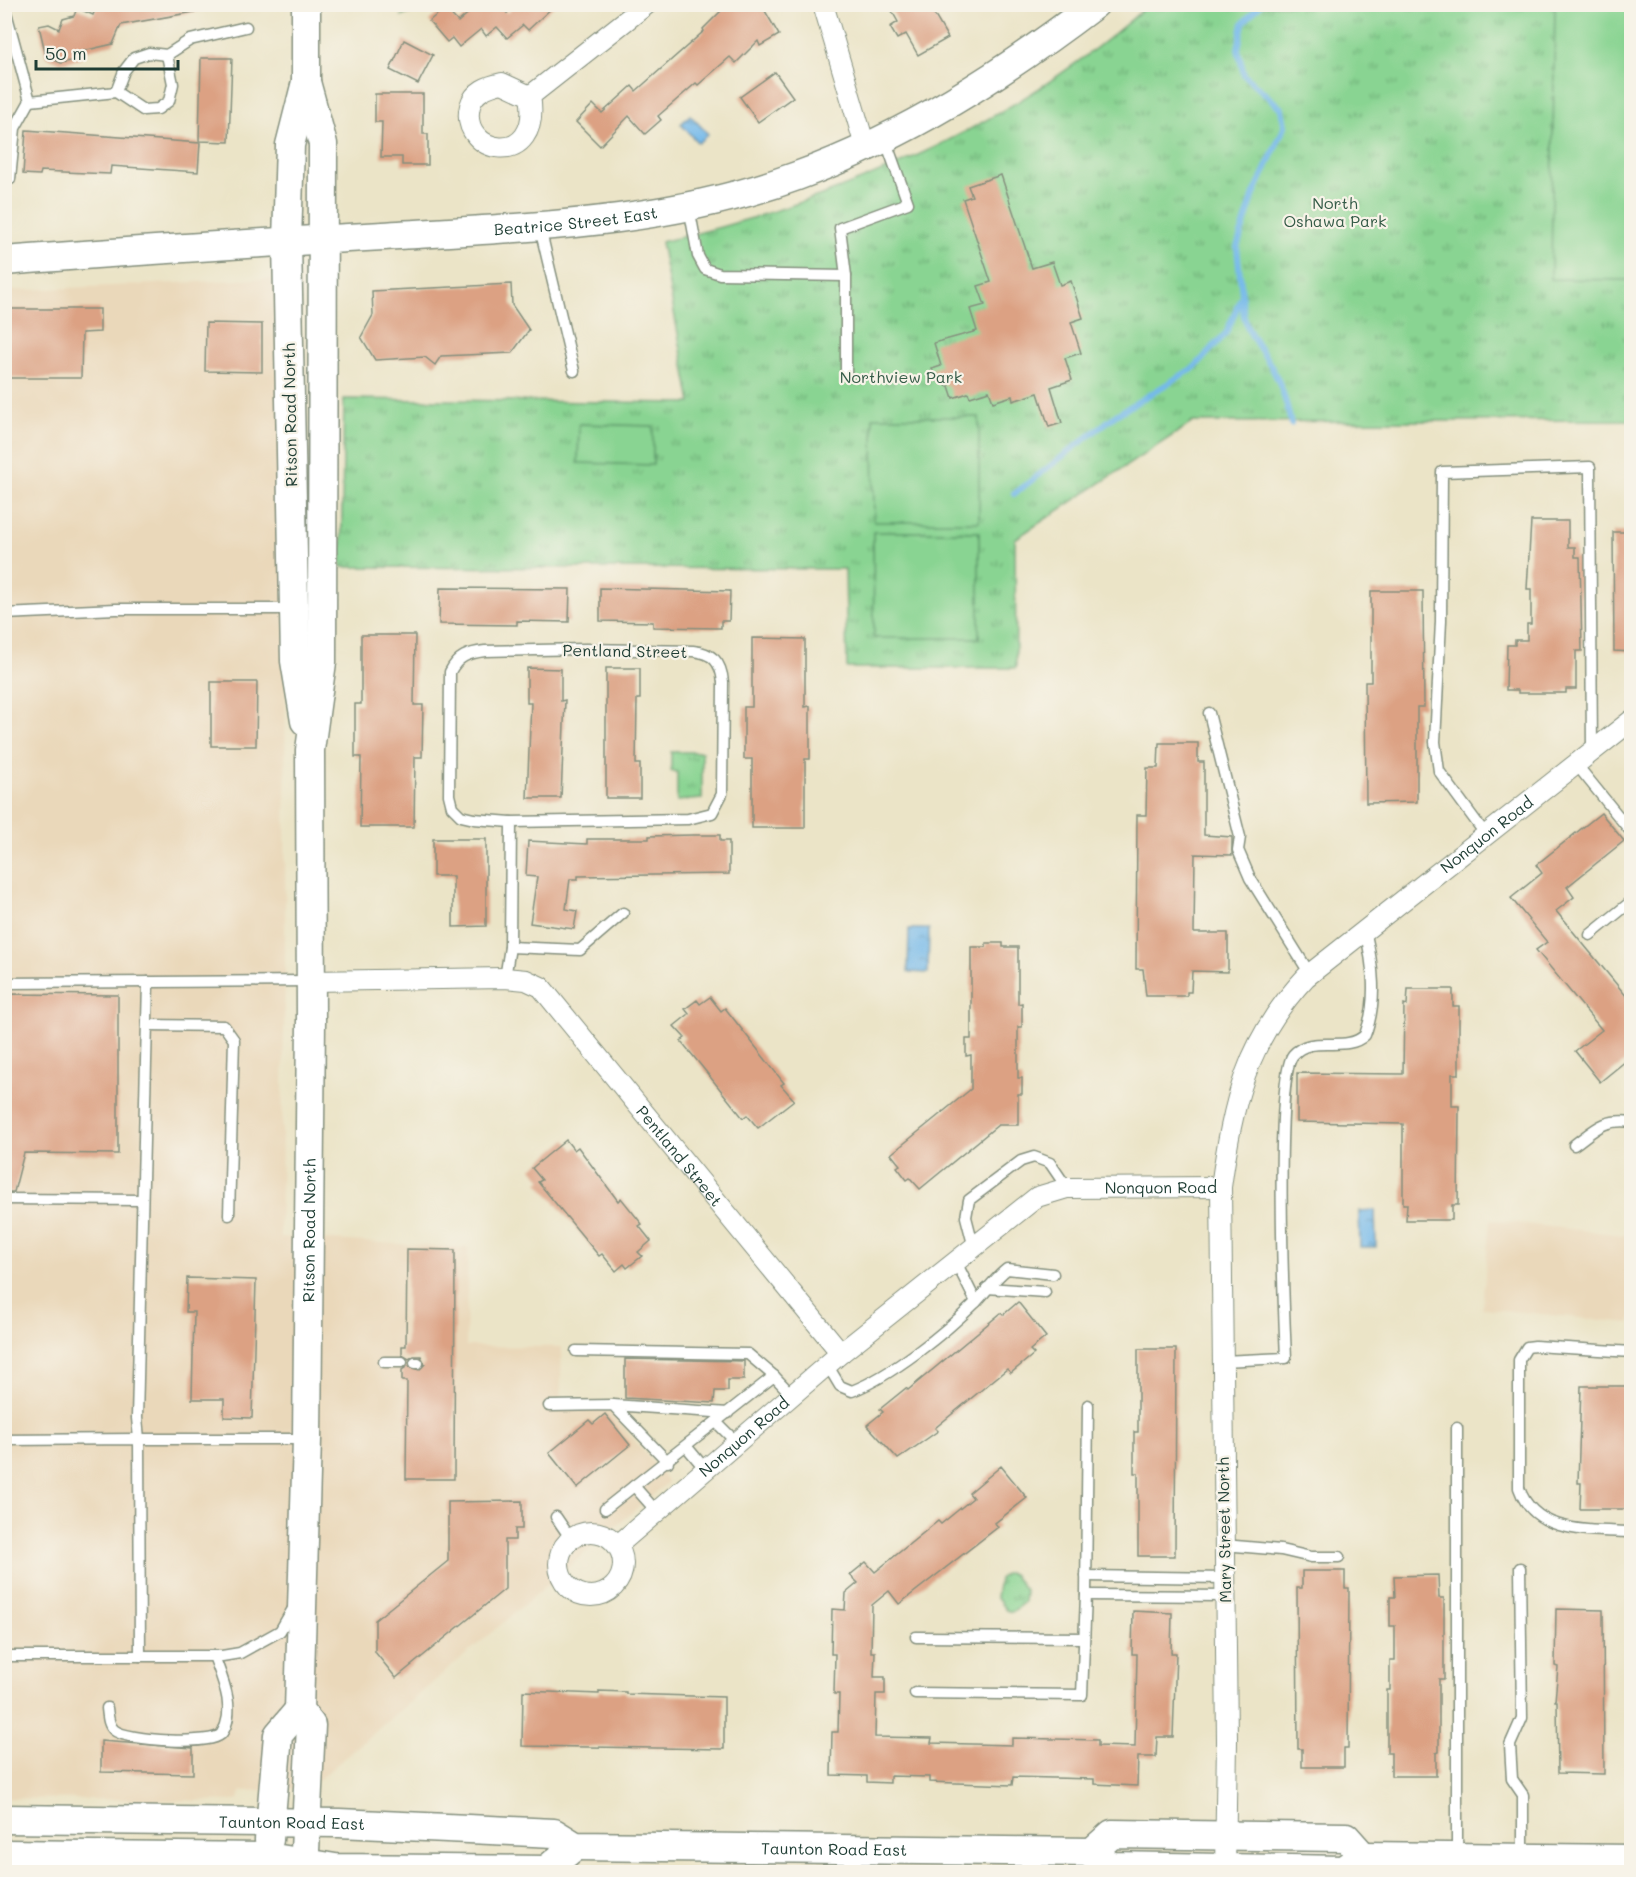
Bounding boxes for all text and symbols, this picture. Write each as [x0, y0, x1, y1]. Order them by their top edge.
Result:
scale bar [36, 33, 178, 71]
text: 50 m [45, 41, 87, 65]
park label: North Oshawa Park [1283, 192, 1387, 231]
street label: Beatrice Street East [493, 201, 659, 239]
street label: Ritson Road North [278, 343, 301, 487]
park label: Northview Park [840, 366, 962, 387]
street label: Pentland Street [563, 639, 687, 662]
street label: Nonquon Road [1436, 791, 1537, 877]
street label: Pentland Street [632, 1101, 727, 1210]
street label: Ritson Road North [297, 1158, 320, 1303]
street label: Nonquon Road [1105, 1176, 1217, 1198]
street label: Nonquon Road [694, 1392, 793, 1481]
street label: Mary Street North [1212, 1457, 1235, 1603]
street label: Taunton Road East [219, 1811, 365, 1834]
street label: Taunton Road East [761, 1837, 907, 1860]

